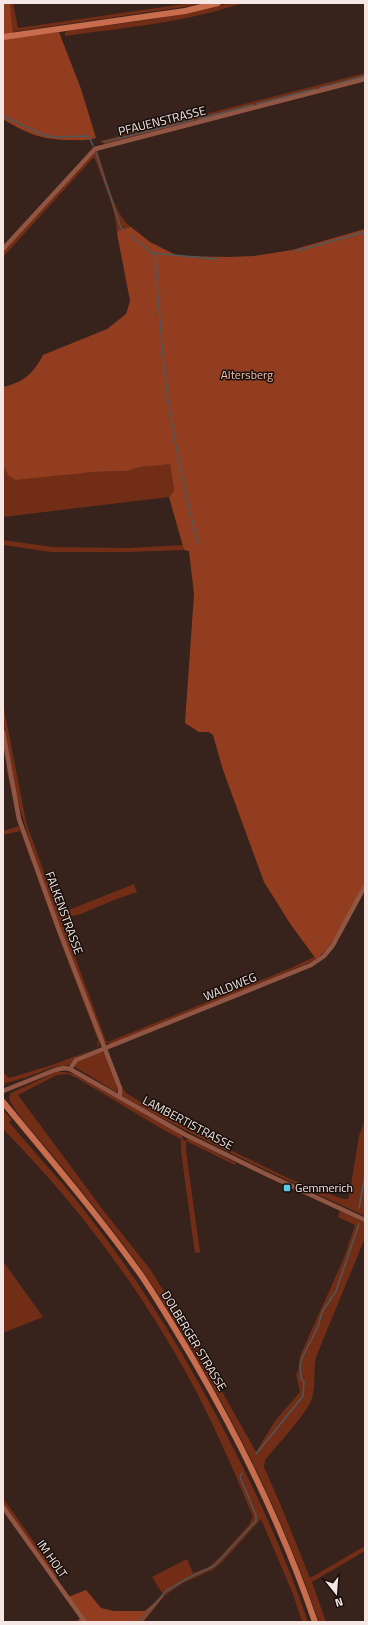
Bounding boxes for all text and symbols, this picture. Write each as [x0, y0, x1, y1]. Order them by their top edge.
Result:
street label: PFAUENSTRASSE [116, 100, 208, 141]
park label: Altersberg [221, 365, 273, 384]
street label: FALKENSTRASSE [41, 869, 88, 957]
street label: WALDWEG [201, 967, 259, 1006]
street label: LAMBERTISTRASSE [139, 1091, 237, 1155]
place label: Gemmerich [295, 1178, 353, 1197]
marker: Gemmerich [282, 1183, 292, 1193]
street label: DOLBERGER STRASSE [157, 1287, 232, 1395]
street label: IM HOLT [32, 1536, 73, 1582]
north arrow [316, 1573, 356, 1613]
text: N [333, 1594, 345, 1611]

